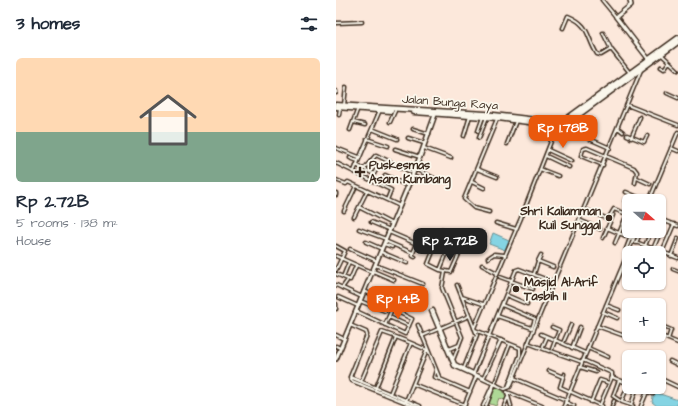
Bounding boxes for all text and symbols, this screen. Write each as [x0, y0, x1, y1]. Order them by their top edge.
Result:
text: 3 homes [16, 12, 80, 36]
icon: filters [298, 13, 320, 35]
icon: home [132, 84, 204, 156]
street label: Jalan Bunga Raya [401, 91, 499, 115]
pin: Rp 1.78B [522, 115, 604, 149]
text: Rp 1.78B [538, 119, 588, 137]
place label: Puskesmas Asam Kumbang [369, 157, 452, 190]
marker: Puskesmas Asam Kumbang [354, 166, 366, 178]
text: Rp 2.72B [16, 190, 89, 214]
north arrow [622, 194, 666, 238]
map controls [622, 194, 666, 394]
place label: Shri Kaliamman Kuil Sunggal [519, 203, 601, 236]
marker: Shri Kaliamman Kuil Sunggal [604, 213, 614, 223]
text: 5 rooms · 138 m² [16, 214, 118, 232]
pin: Rp 2.72B [409, 228, 491, 262]
text: House [16, 232, 51, 250]
text: Rp 2.72B [422, 232, 478, 250]
button: locate [622, 246, 666, 290]
place label: Masjid Al-Arif Tasbih II [523, 274, 598, 305]
marker: Masjid Al-Arif Tasbih II [511, 284, 521, 294]
pin: Rp 1.4B [361, 286, 435, 320]
text: Rp 1.4B [376, 290, 420, 308]
button: + [622, 298, 666, 342]
button: − [622, 350, 666, 394]

